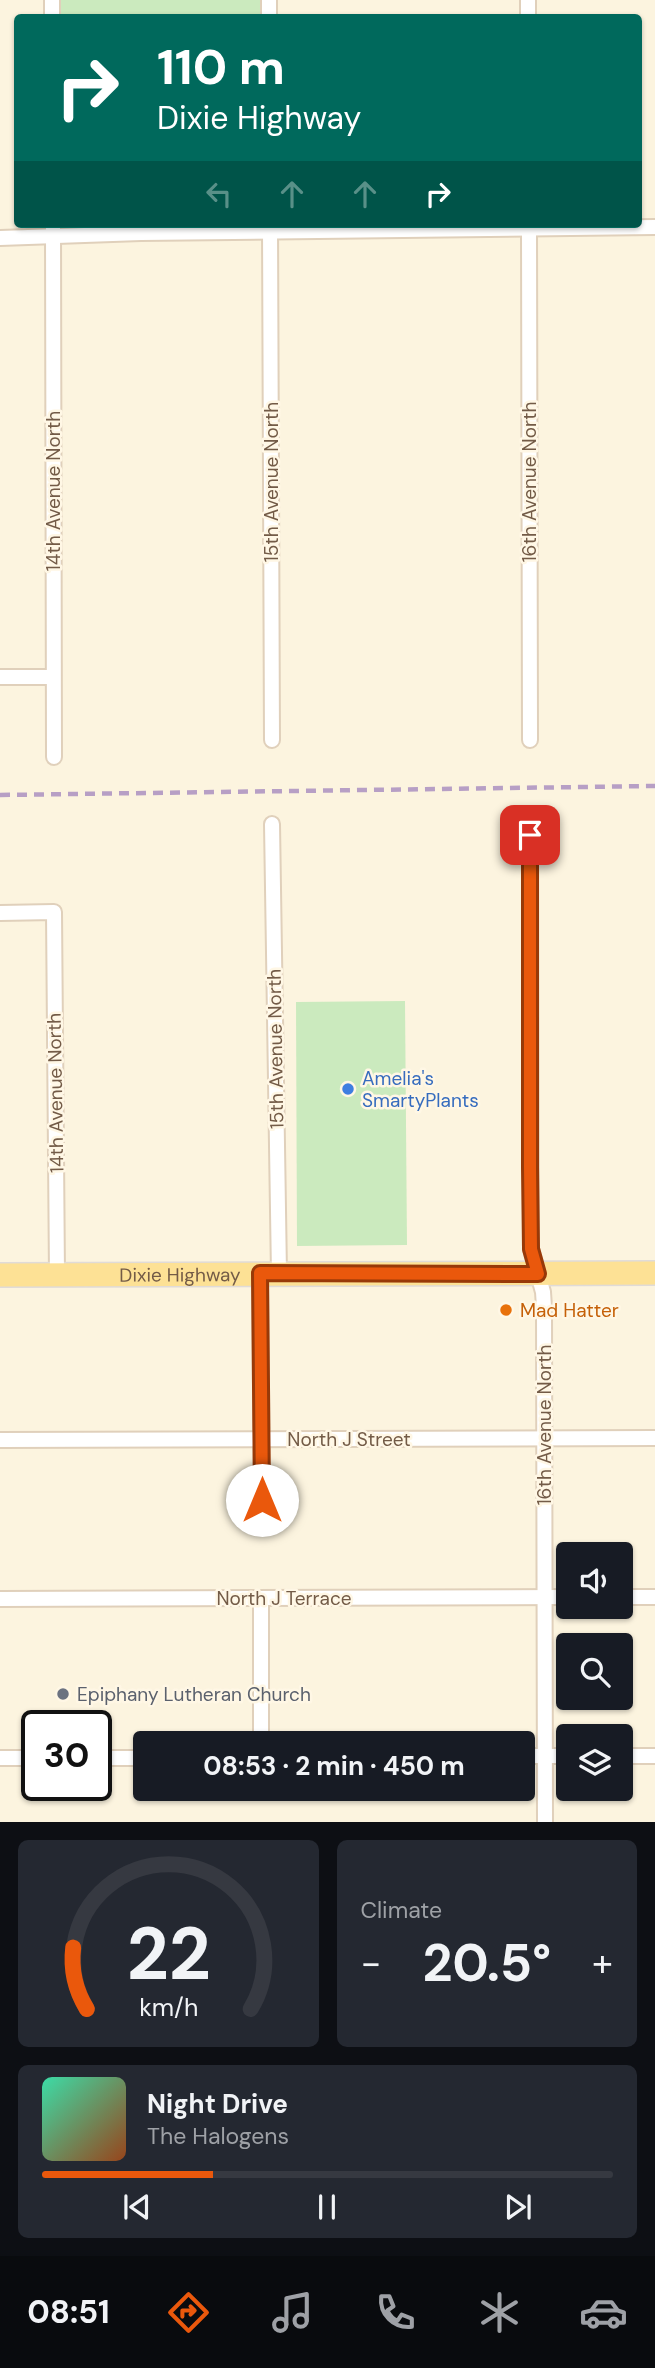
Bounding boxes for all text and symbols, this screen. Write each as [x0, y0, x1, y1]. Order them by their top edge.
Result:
text: 110 m [157, 35, 285, 99]
icon: right [42, 42, 133, 133]
text: Dixie Highway [157, 97, 361, 139]
icon: left [200, 175, 238, 213]
icon: ahead [273, 175, 311, 213]
icon: ahead [346, 175, 384, 213]
icon: right [419, 175, 457, 213]
street label: 15th Avenue North [259, 402, 284, 562]
street label: 16th Avenue North [517, 402, 542, 562]
street label: 14th Avenue North [41, 411, 66, 571]
pin [500, 805, 560, 865]
icon: arrive [511, 816, 549, 854]
street label: 15th Avenue North [262, 969, 289, 1129]
street label: 14th Avenue North [42, 1013, 69, 1173]
place label: Amelia's SmartyPlants [362, 1066, 479, 1113]
marker: Amelia's SmartyPlants [340, 1081, 356, 1097]
street label: Dixie Highway [119, 1262, 241, 1288]
place label: Mad Hatter [520, 1298, 619, 1323]
marker: Mad Hatter [498, 1302, 514, 1318]
street label: 16th Avenue North [532, 1345, 557, 1505]
street label: North J Street [287, 1427, 411, 1452]
position arrow [225, 1463, 299, 1537]
map controls [556, 1542, 633, 1801]
button: sound [556, 1542, 633, 1619]
street label: North J Terrace [216, 1586, 352, 1611]
button: search [556, 1633, 633, 1710]
place label: Epiphany Lutheran Church [77, 1682, 311, 1707]
marker: Epiphany Lutheran Church [55, 1686, 71, 1702]
speed limit sign: 30 [21, 1710, 112, 1801]
button: layers [556, 1724, 633, 1801]
text: 08:53 · 2 min · 450 m [203, 1749, 465, 1783]
text: Climate [361, 1895, 442, 1925]
text: 22 [126, 1908, 210, 2003]
text: 20.5° [422, 1929, 551, 1997]
text: − [361, 1938, 381, 1988]
text: + [592, 1938, 613, 1988]
text: km/h [139, 1991, 198, 2024]
text: Night Drive [147, 2087, 288, 2121]
text: The Halogens [147, 2121, 289, 2151]
icon: previous [118, 2188, 156, 2226]
icon: pause [308, 2188, 346, 2226]
icon: next [499, 2188, 537, 2226]
icon: directions [164, 2288, 213, 2337]
icon: music [268, 2288, 317, 2337]
icon: phone [371, 2288, 420, 2337]
icon: climate [475, 2288, 524, 2337]
icon: car [579, 2288, 628, 2337]
text: 08:51 [27, 2291, 110, 2333]

